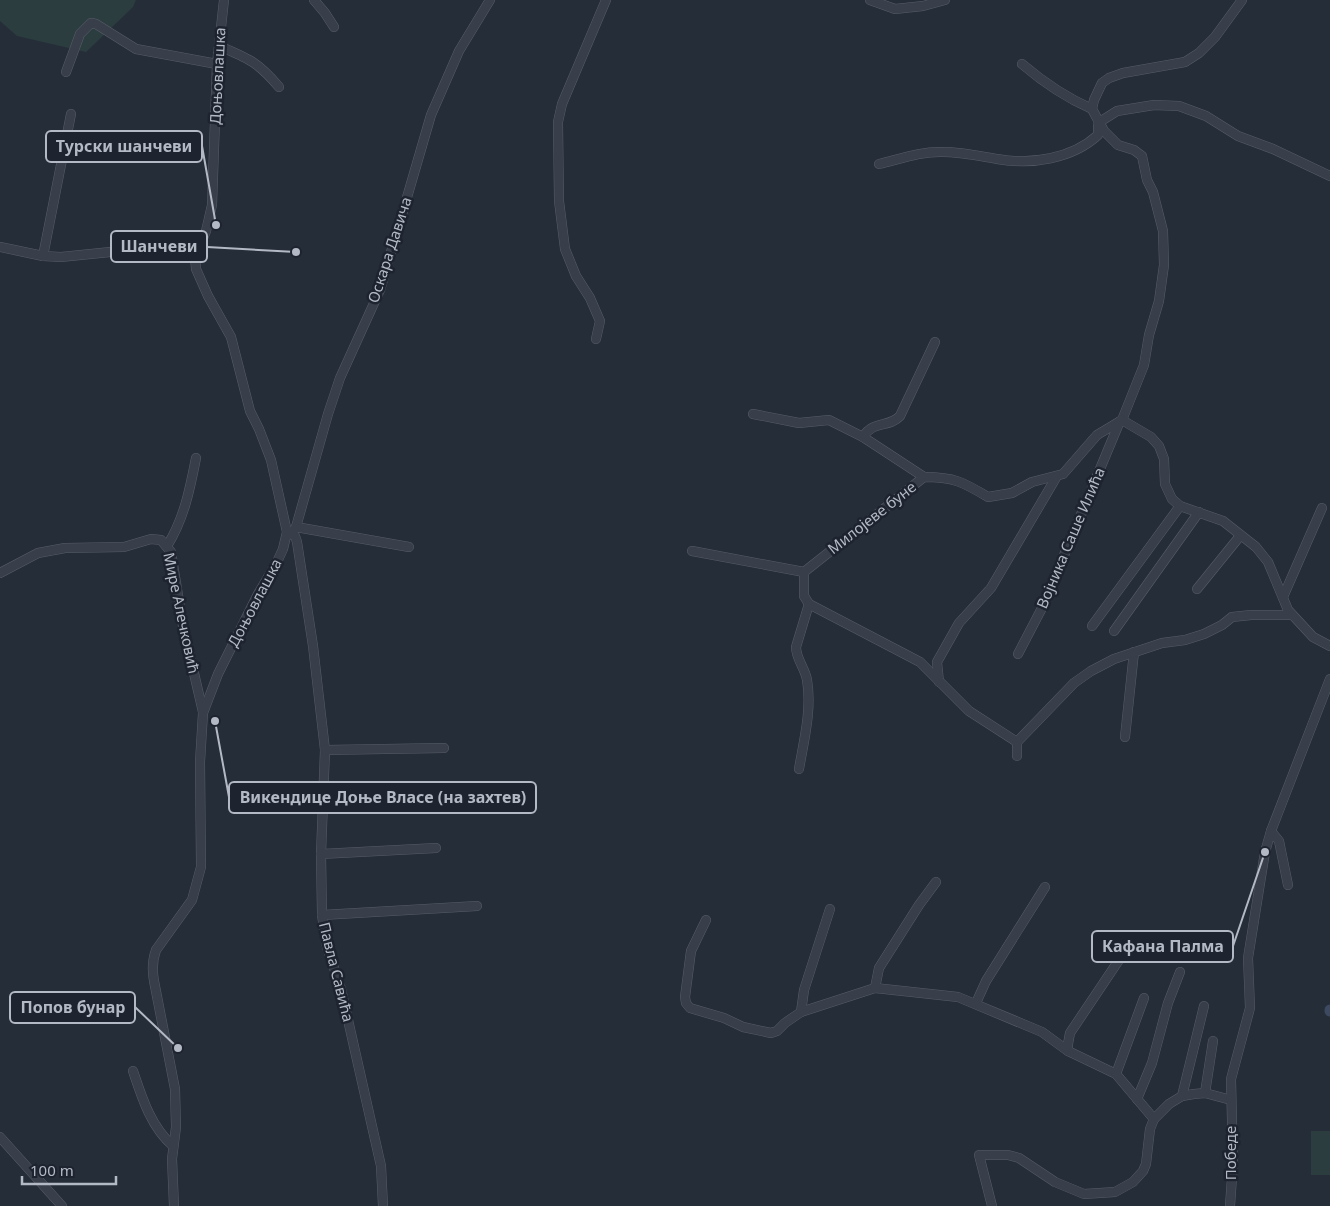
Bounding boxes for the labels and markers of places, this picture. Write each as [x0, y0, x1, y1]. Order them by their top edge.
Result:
callout: Турски шанчеви [46, 131, 202, 162]
callout: Шанчеви [111, 231, 207, 262]
callout: Викендице Доње Власе (на захтев) [229, 782, 536, 813]
callout: Кафана Палма [1092, 931, 1233, 962]
callout: Попов бунар [10, 992, 135, 1023]

